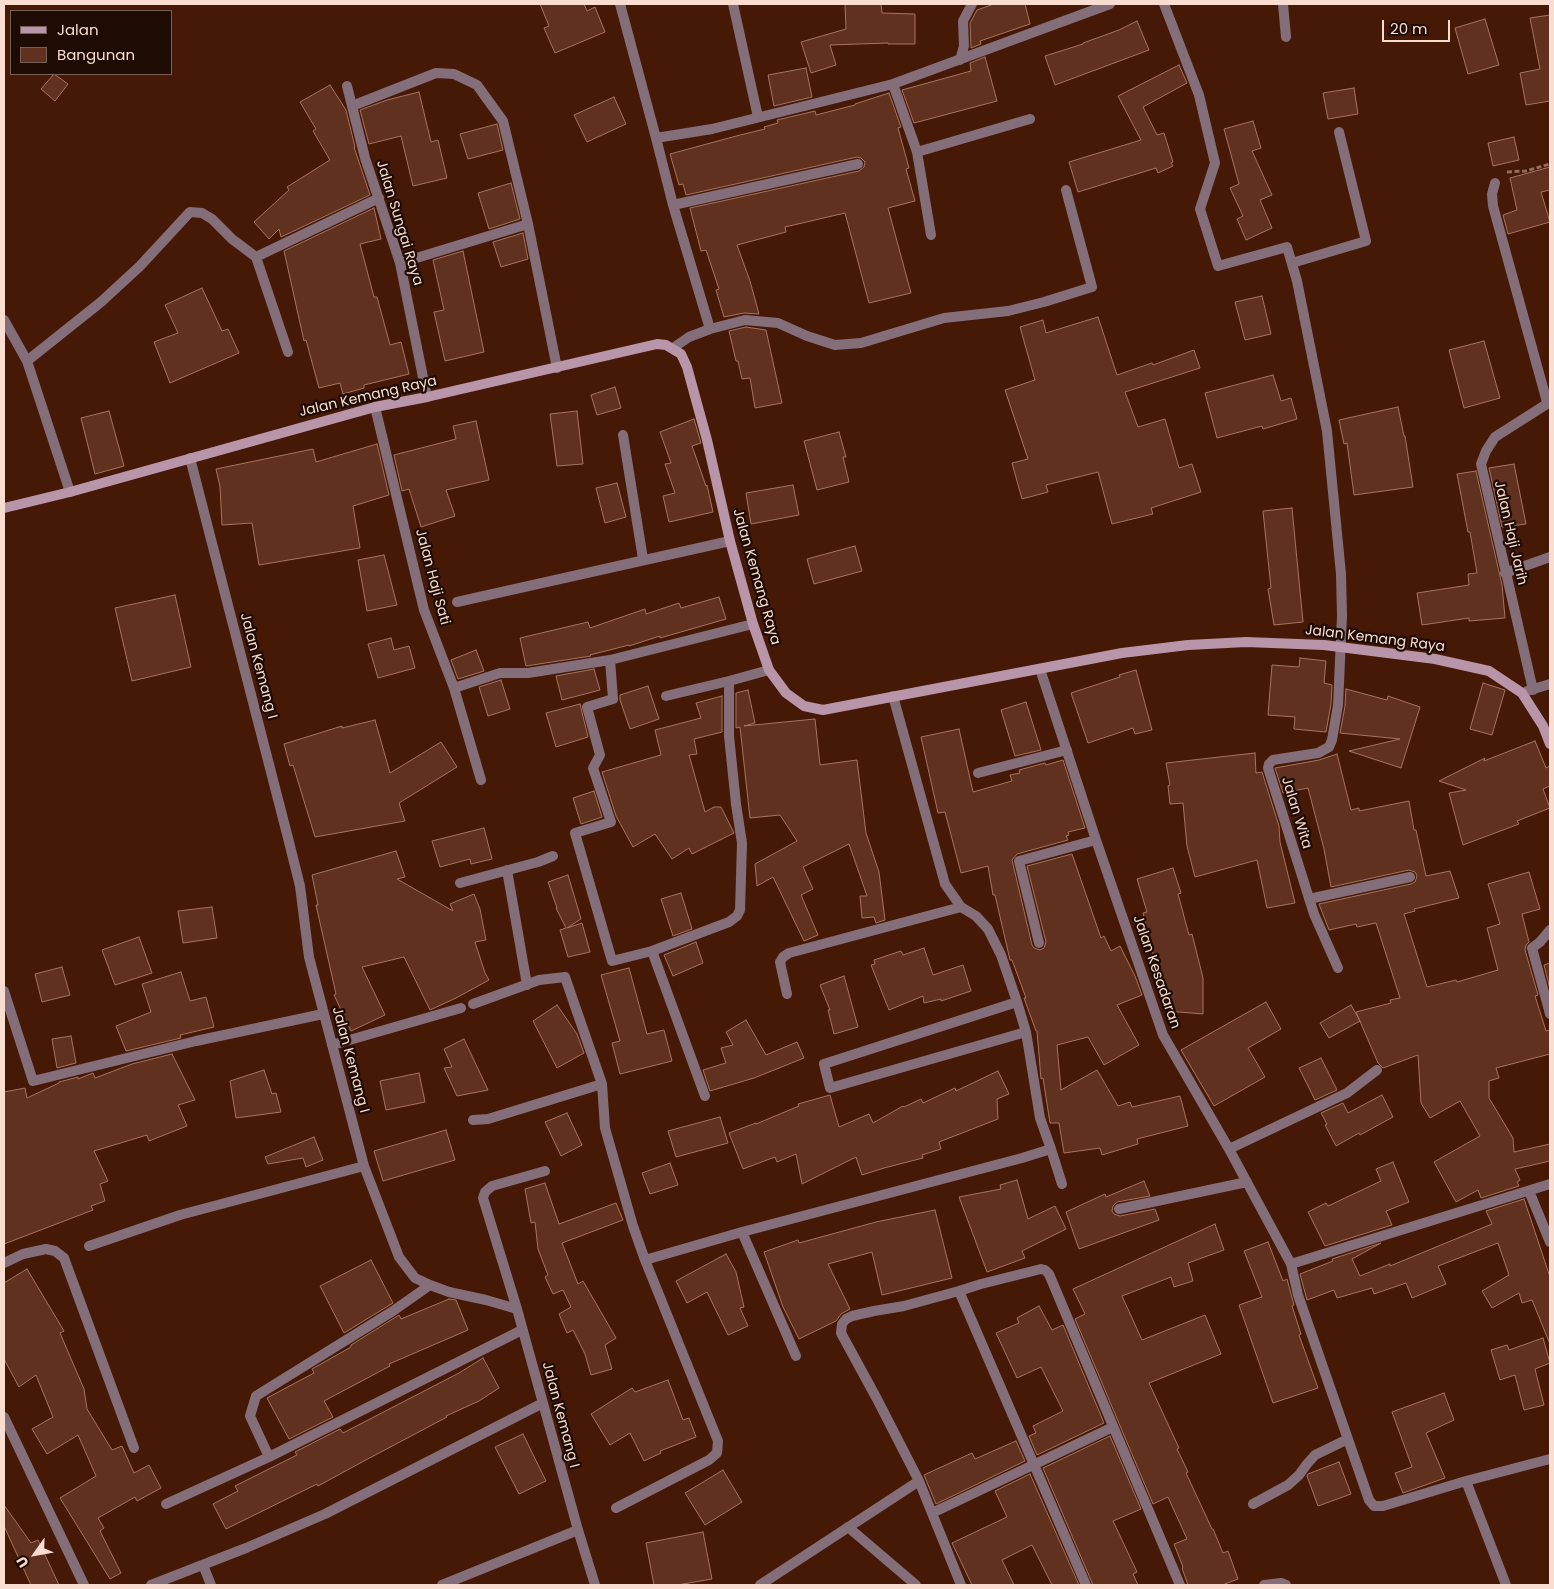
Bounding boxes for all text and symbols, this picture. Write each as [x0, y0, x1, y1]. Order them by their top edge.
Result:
legend [10, 10, 172, 75]
scale bar [1384, 10, 1452, 42]
text: 20 m [1390, 18, 1428, 39]
text: Jalan [57, 19, 99, 40]
text: Bangunan [57, 44, 135, 65]
street label: Jalan Sungai Raya [372, 158, 426, 288]
street label: Jalan Kemang Raya [297, 373, 439, 421]
street label: Jalan Haji Jarih [1490, 479, 1530, 587]
street label: Jalan Kemang Raya [729, 507, 783, 647]
street label: Jalan Haji Sati [411, 527, 453, 627]
street label: Jalan Kemang I [236, 611, 280, 721]
street label: Jalan Kemang Raya [1304, 622, 1446, 656]
street label: Jalan Wita [1277, 775, 1315, 851]
street label: Jalan Kesadaran [1129, 913, 1183, 1031]
street label: Jalan Kemang I [328, 1005, 372, 1115]
street label: Jalan Kemang I [538, 1360, 582, 1470]
north arrow [10, 1529, 60, 1579]
text: U [11, 1552, 33, 1571]

